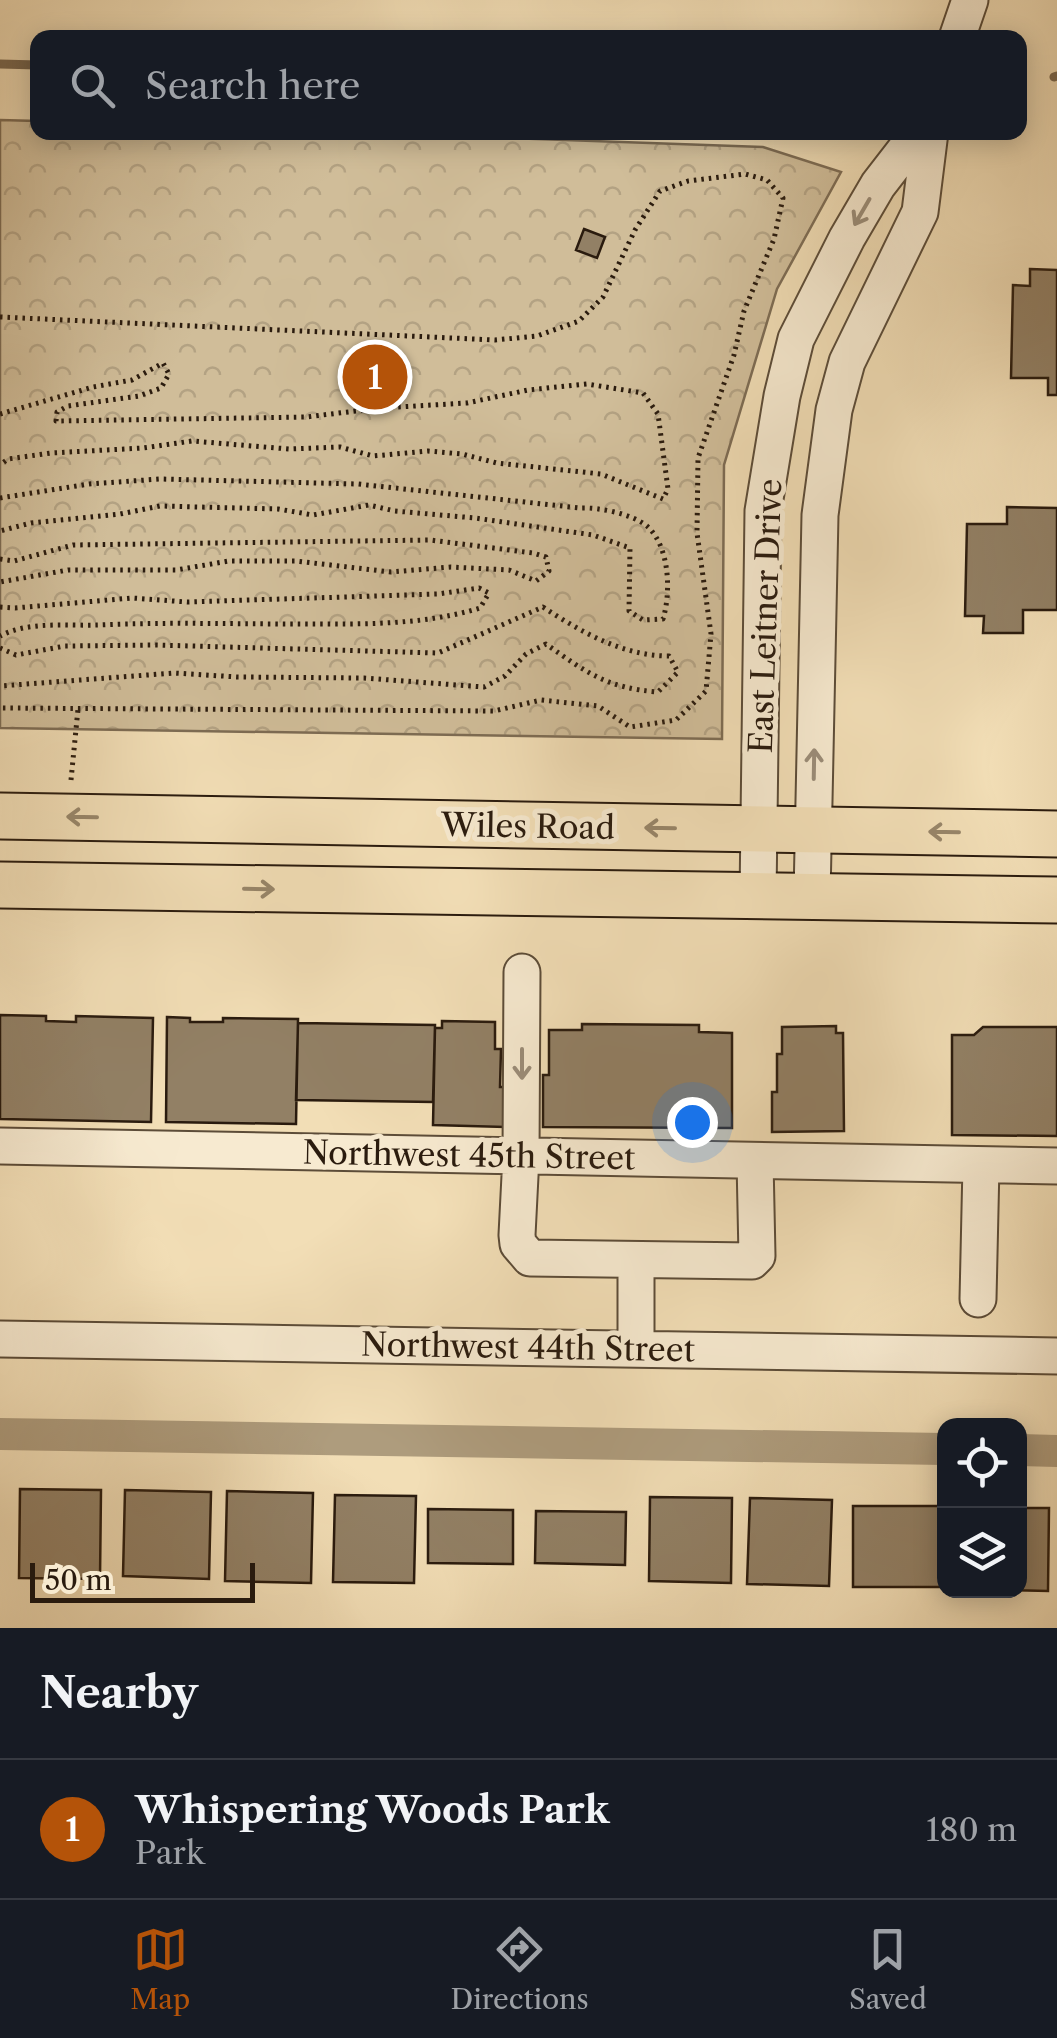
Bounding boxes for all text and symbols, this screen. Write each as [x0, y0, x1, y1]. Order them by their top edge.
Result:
search box [30, 30, 1027, 140]
icon: search [65, 58, 120, 113]
text: Search here [145, 62, 360, 109]
one-way arrow [852, 197, 872, 226]
pin: 1 [342, 340, 408, 414]
street label: East Leitner Drive [741, 478, 789, 754]
one-way arrow [804, 748, 824, 780]
street label: Wiles Road [440, 805, 615, 847]
one-way arrow [66, 808, 98, 827]
one-way arrow [645, 819, 677, 838]
one-way arrow [929, 823, 961, 842]
one-way arrow [243, 879, 275, 898]
one-way arrow [512, 1048, 532, 1080]
your location [667, 1097, 718, 1148]
street label: Northwest 45th Street [302, 1133, 636, 1177]
street label: Northwest 44th Street [361, 1325, 696, 1369]
map controls [937, 1418, 1027, 1598]
button: locate [937, 1418, 1027, 1508]
button: layers [937, 1508, 1027, 1598]
scale bar [30, 1558, 255, 1602]
text: 50 m [45, 1563, 112, 1597]
text: Nearby [40, 1667, 198, 1719]
text: Whispering Woods Park [135, 1786, 609, 1833]
text: 1 [65, 1810, 80, 1849]
text: 180 m [926, 1810, 1017, 1849]
text: Park [135, 1833, 205, 1872]
tab: Map [130, 1922, 190, 2016]
tab: Directions [450, 1922, 589, 2016]
tab: Saved [849, 1922, 927, 2016]

